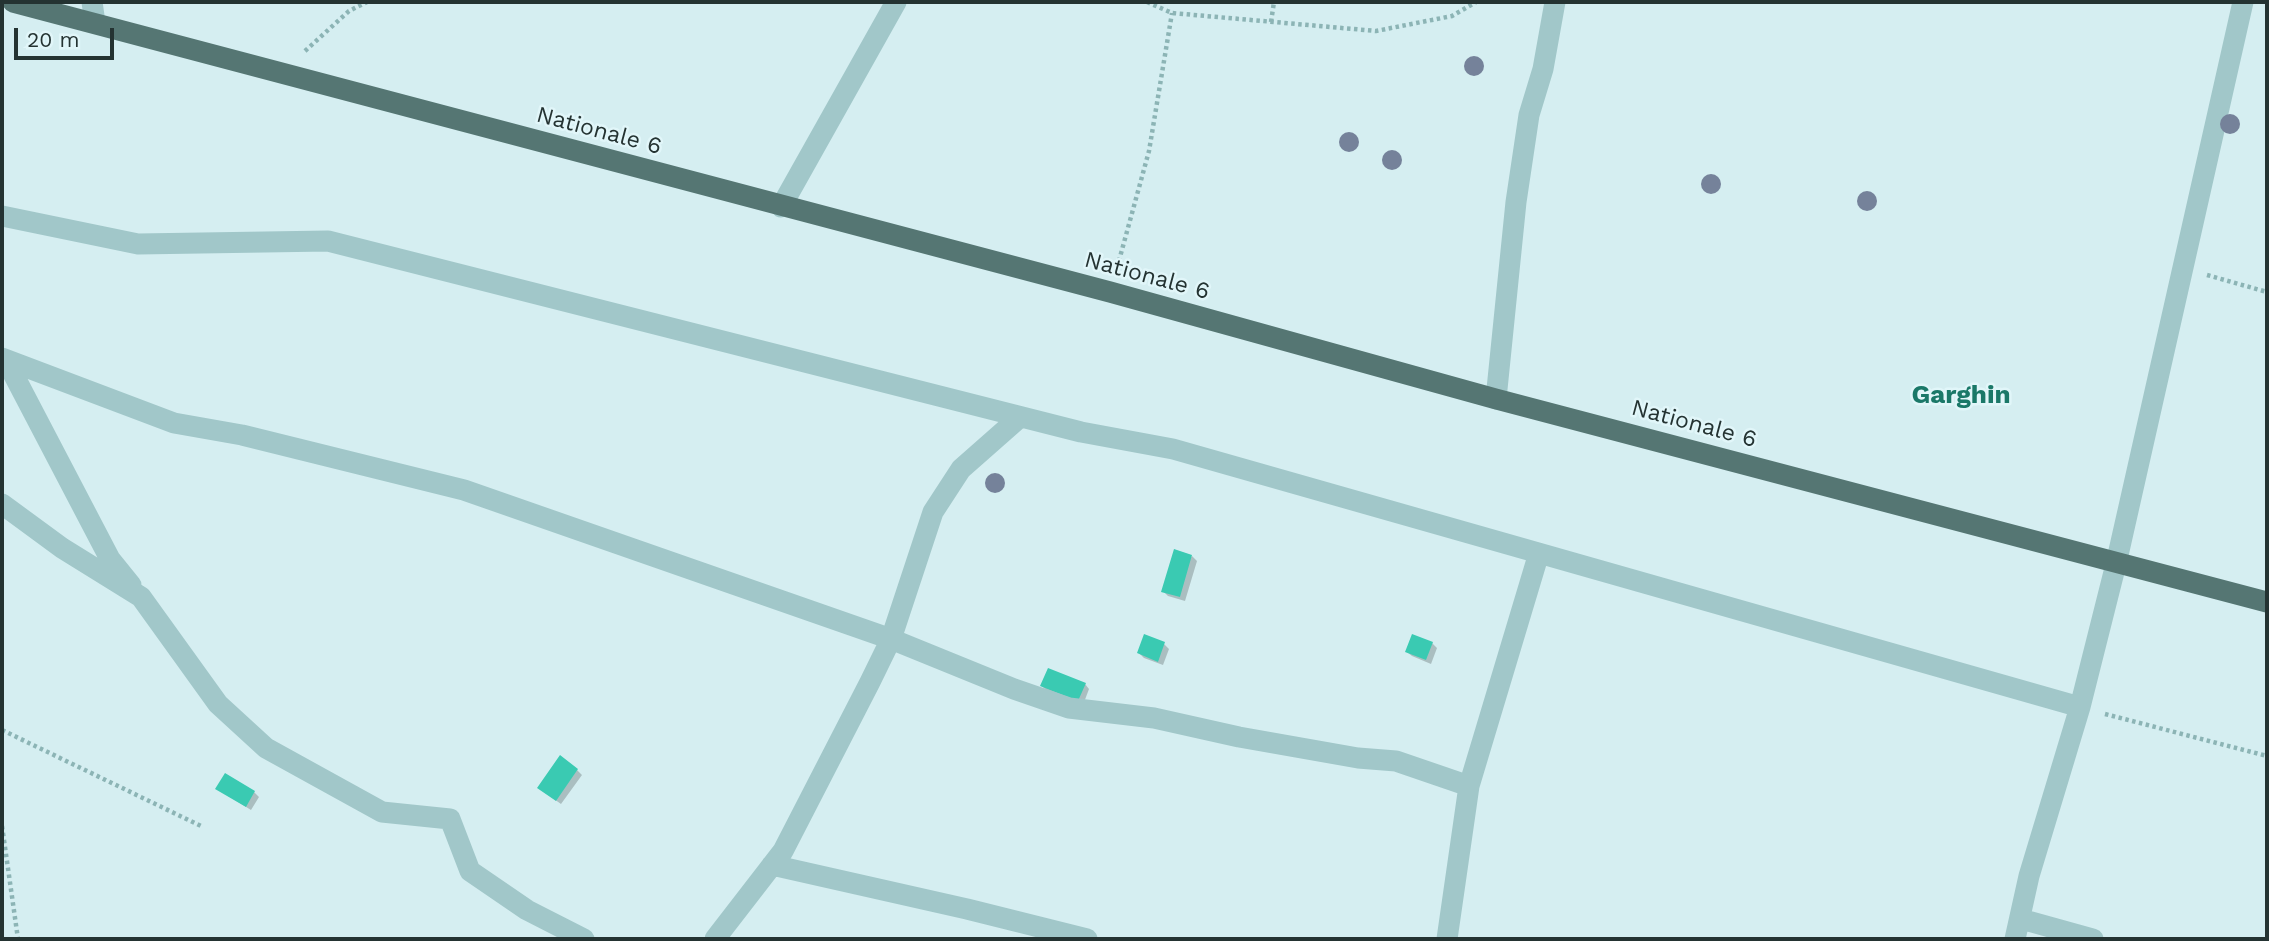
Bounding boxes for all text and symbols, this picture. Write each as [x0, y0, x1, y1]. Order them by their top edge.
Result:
scale bar [18, 14, 117, 58]
text: 20 m [27, 27, 79, 52]
street label: Nationale 6 [533, 101, 665, 161]
street label: Nationale 6 [1081, 246, 1213, 306]
district label: Garghin [1911, 379, 2011, 411]
street label: Nationale 6 [1628, 394, 1760, 454]

